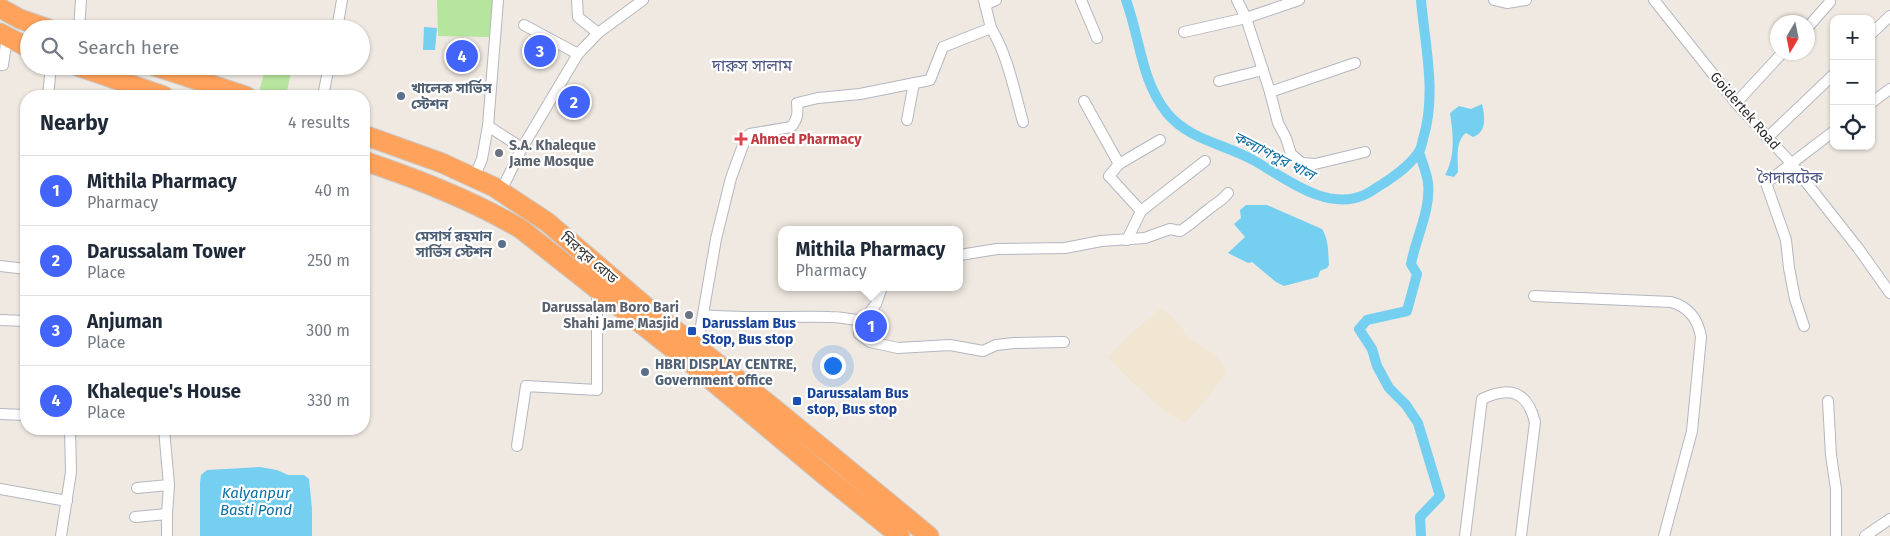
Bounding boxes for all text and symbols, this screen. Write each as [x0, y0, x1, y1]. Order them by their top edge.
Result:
north arrow [1770, 15, 1815, 60]
map controls [1830, 15, 1875, 150]
button: + [1830, 15, 1875, 60]
search box [20, 20, 370, 75]
pin: 3 [524, 32, 556, 70]
icon: search [38, 34, 66, 62]
text: Search here [78, 36, 179, 59]
pin: 4 [446, 37, 478, 75]
district label: দারুস সালাম [711, 56, 792, 75]
button: − [1830, 60, 1875, 105]
street label: Goidertek Road [1706, 68, 1784, 154]
place label: খালেক সার্ভিস স্টেশন [411, 78, 493, 113]
pin: 2 [558, 83, 590, 121]
marker: খালেক সার্ভিস স্টেশন [395, 90, 407, 102]
button: locate [1830, 105, 1875, 150]
text: Nearby [40, 110, 108, 136]
text: 4 results [288, 113, 350, 132]
water label: কল্যাণপুর খাল [1230, 128, 1320, 186]
place label: Ahmed Pharmacy [750, 131, 862, 148]
marker: Ahmed Pharmacy [735, 133, 747, 145]
place label: S.A. Khaleque Jame Mosque [508, 137, 596, 170]
marker: S.A. Khaleque Jame Mosque [493, 147, 505, 159]
district label: গৈদারটেক [1756, 168, 1824, 187]
text: Mithila Pharmacy [87, 170, 237, 193]
text: 1 [52, 181, 60, 200]
text: 40 m [315, 181, 350, 200]
text: Pharmacy [87, 193, 158, 212]
place label: মেসার্স রহমান সার্ভিস স্টেশন [415, 226, 492, 261]
popup [778, 226, 963, 291]
street label: মিরপুর রোড [556, 228, 622, 288]
marker: মেসার্স রহমান সার্ভিস স্টেশন [496, 238, 508, 250]
text: Mithila Pharmacy [796, 238, 945, 261]
text: Darussalam Tower [87, 240, 246, 263]
text: 2 [52, 251, 60, 270]
text: 250 m [307, 251, 350, 270]
text: Pharmacy [796, 261, 867, 280]
text: Place [87, 263, 126, 282]
place label: Darussalam Boro Bari Shahi Jame Masjid [542, 299, 679, 332]
pin: 1 [855, 307, 887, 345]
marker: Darussalam Boro Bari Shahi Jame Masjid [683, 309, 695, 321]
text: Anjuman [87, 310, 163, 333]
place label: Darusslam Bus Stop, Bus stop [702, 315, 796, 348]
text: 3 [52, 321, 60, 340]
text: 300 m [306, 321, 350, 340]
marker: Darusslam Bus Stop, Bus stop [686, 325, 698, 337]
text: Place [87, 333, 126, 352]
your location [820, 353, 846, 379]
place label: HBRI DISPLAY CENTRE, Government office [655, 356, 797, 389]
marker: HBRI DISPLAY CENTRE, Government office [639, 366, 651, 378]
text: Khaleque's House [87, 380, 241, 403]
place label: Darussalam Bus stop, Bus stop [807, 385, 909, 418]
text: 4 [51, 391, 61, 410]
text: 330 m [307, 391, 350, 410]
marker: Darussalam Bus stop, Bus stop [791, 395, 803, 407]
text: Place [87, 403, 126, 422]
water label: Kalyanpur Basti Pond [220, 484, 292, 519]

